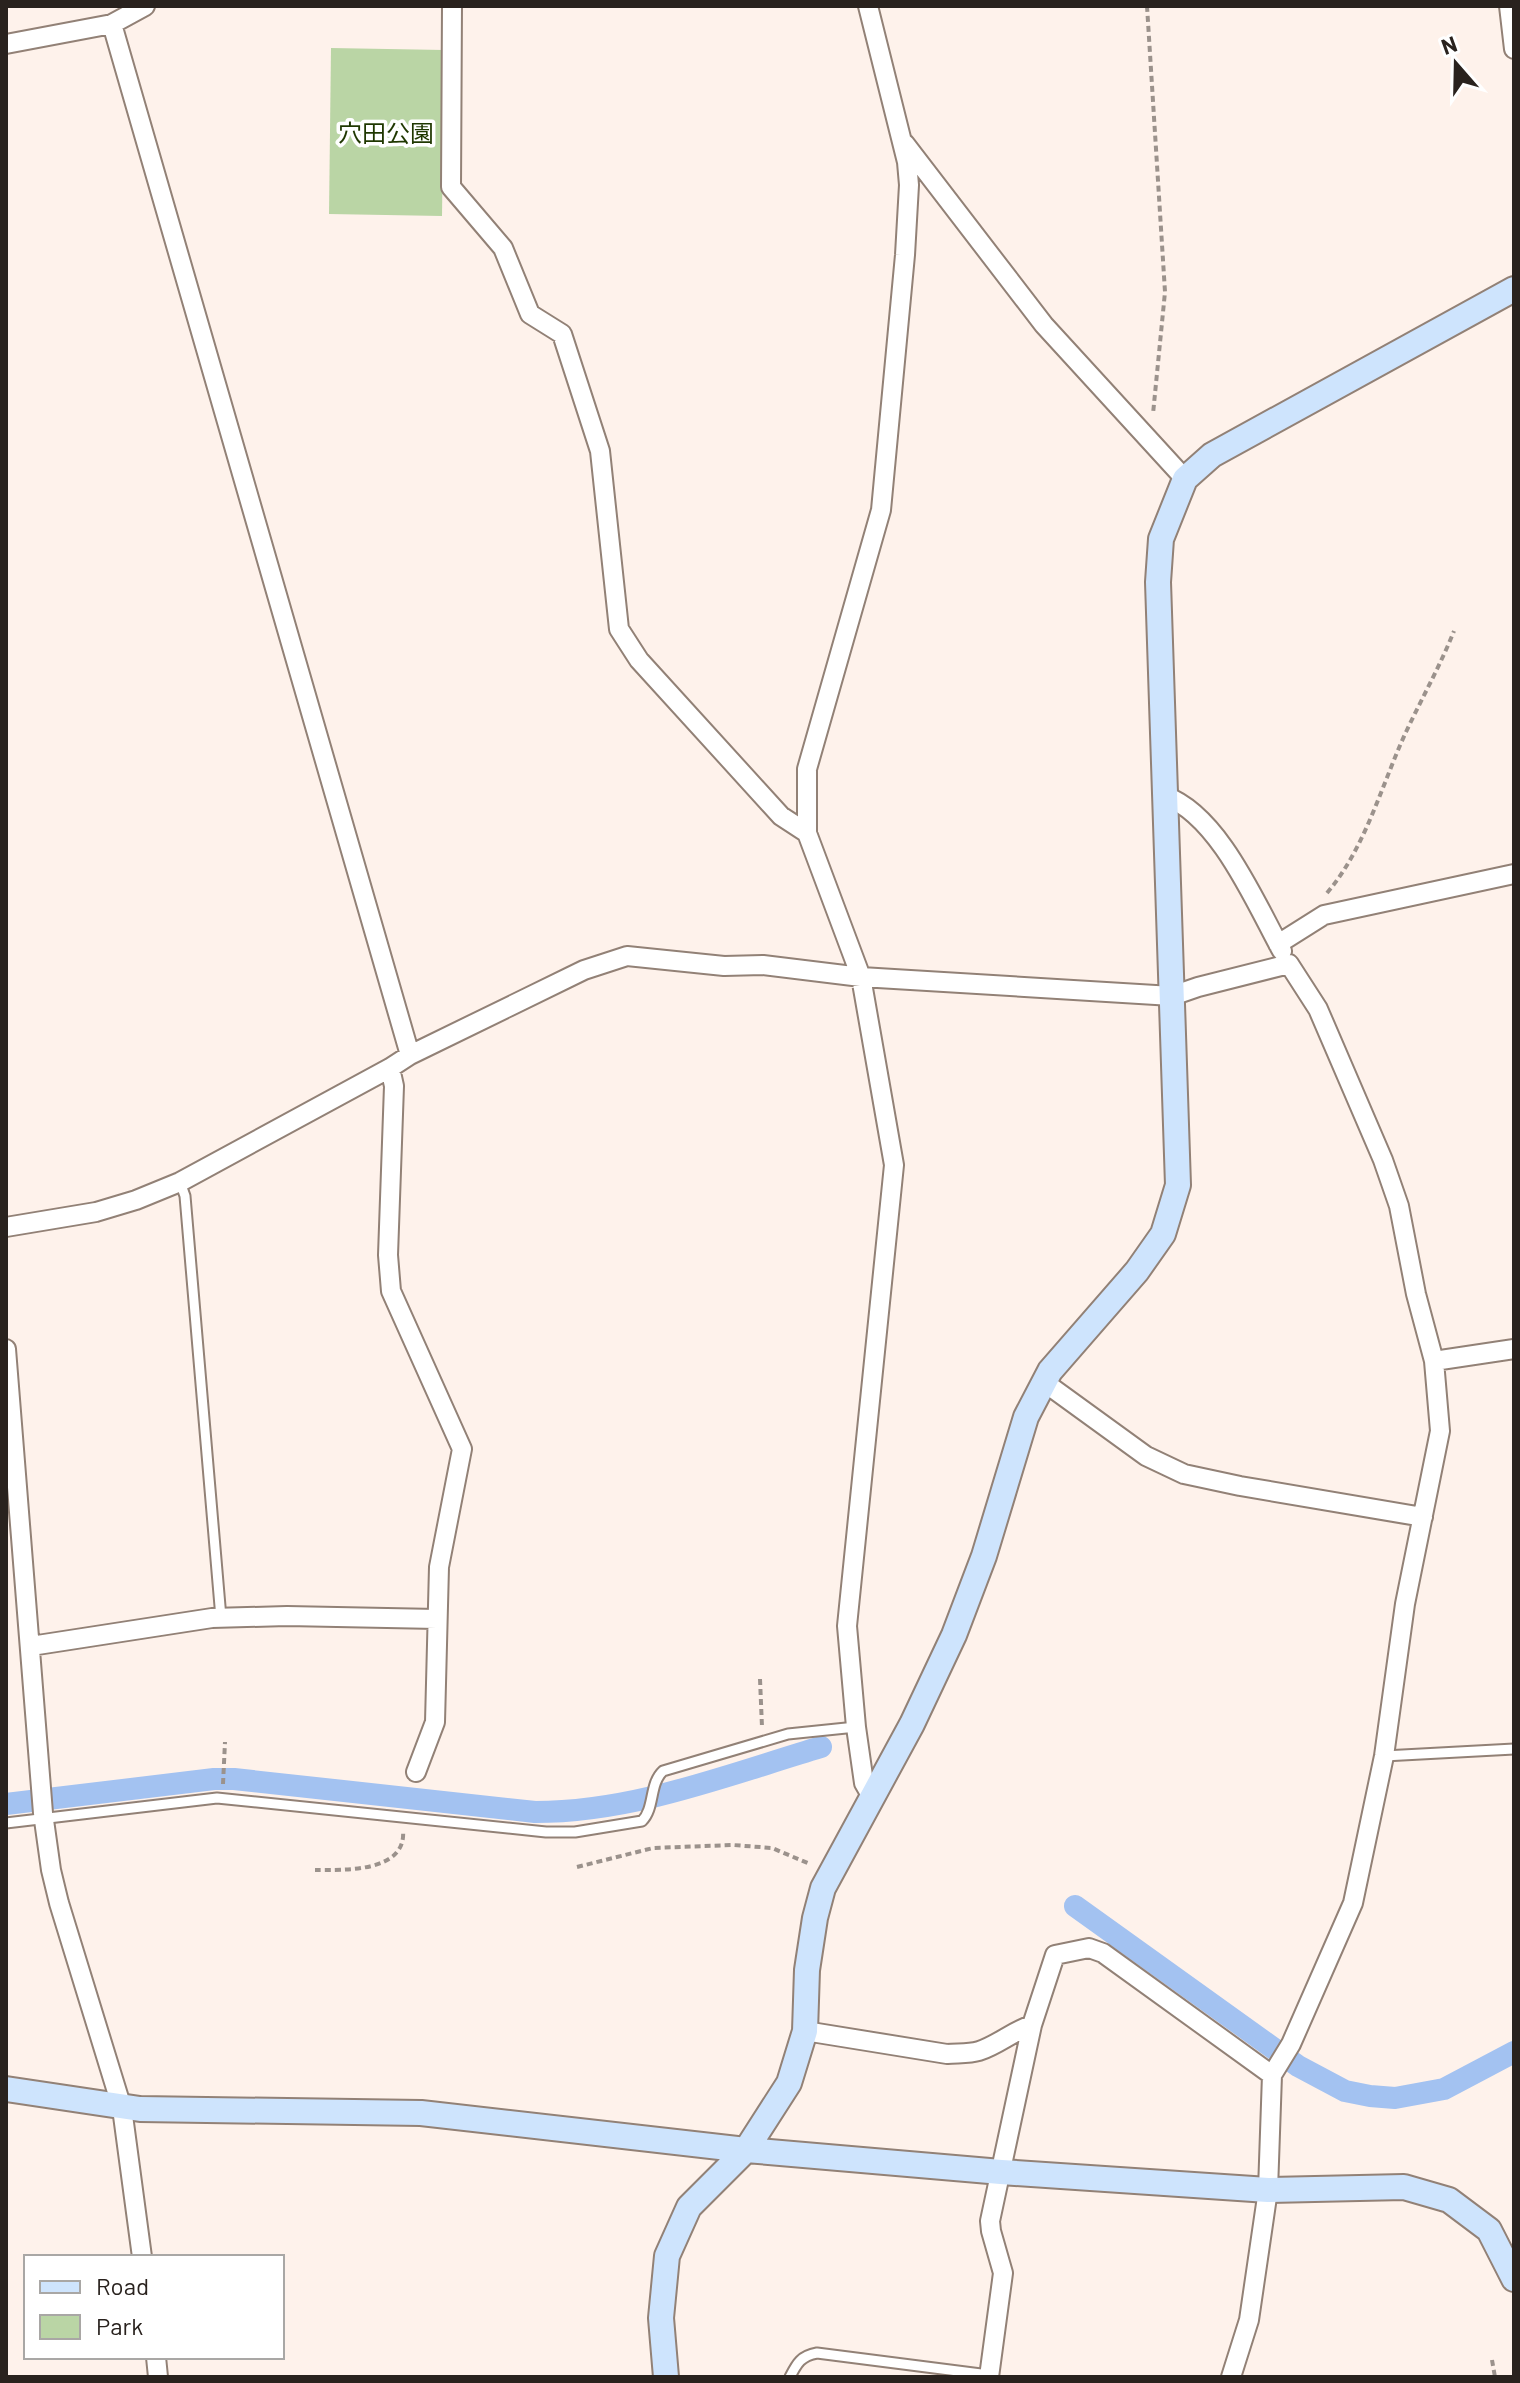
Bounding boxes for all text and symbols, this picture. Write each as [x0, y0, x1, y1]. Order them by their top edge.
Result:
north arrow [1416, 24, 1496, 104]
text: N [1437, 30, 1460, 59]
park label: 穴田公園 [338, 118, 434, 147]
legend [24, 2255, 284, 2359]
text: Road [96, 2271, 149, 2300]
text: Park [96, 2311, 143, 2340]

